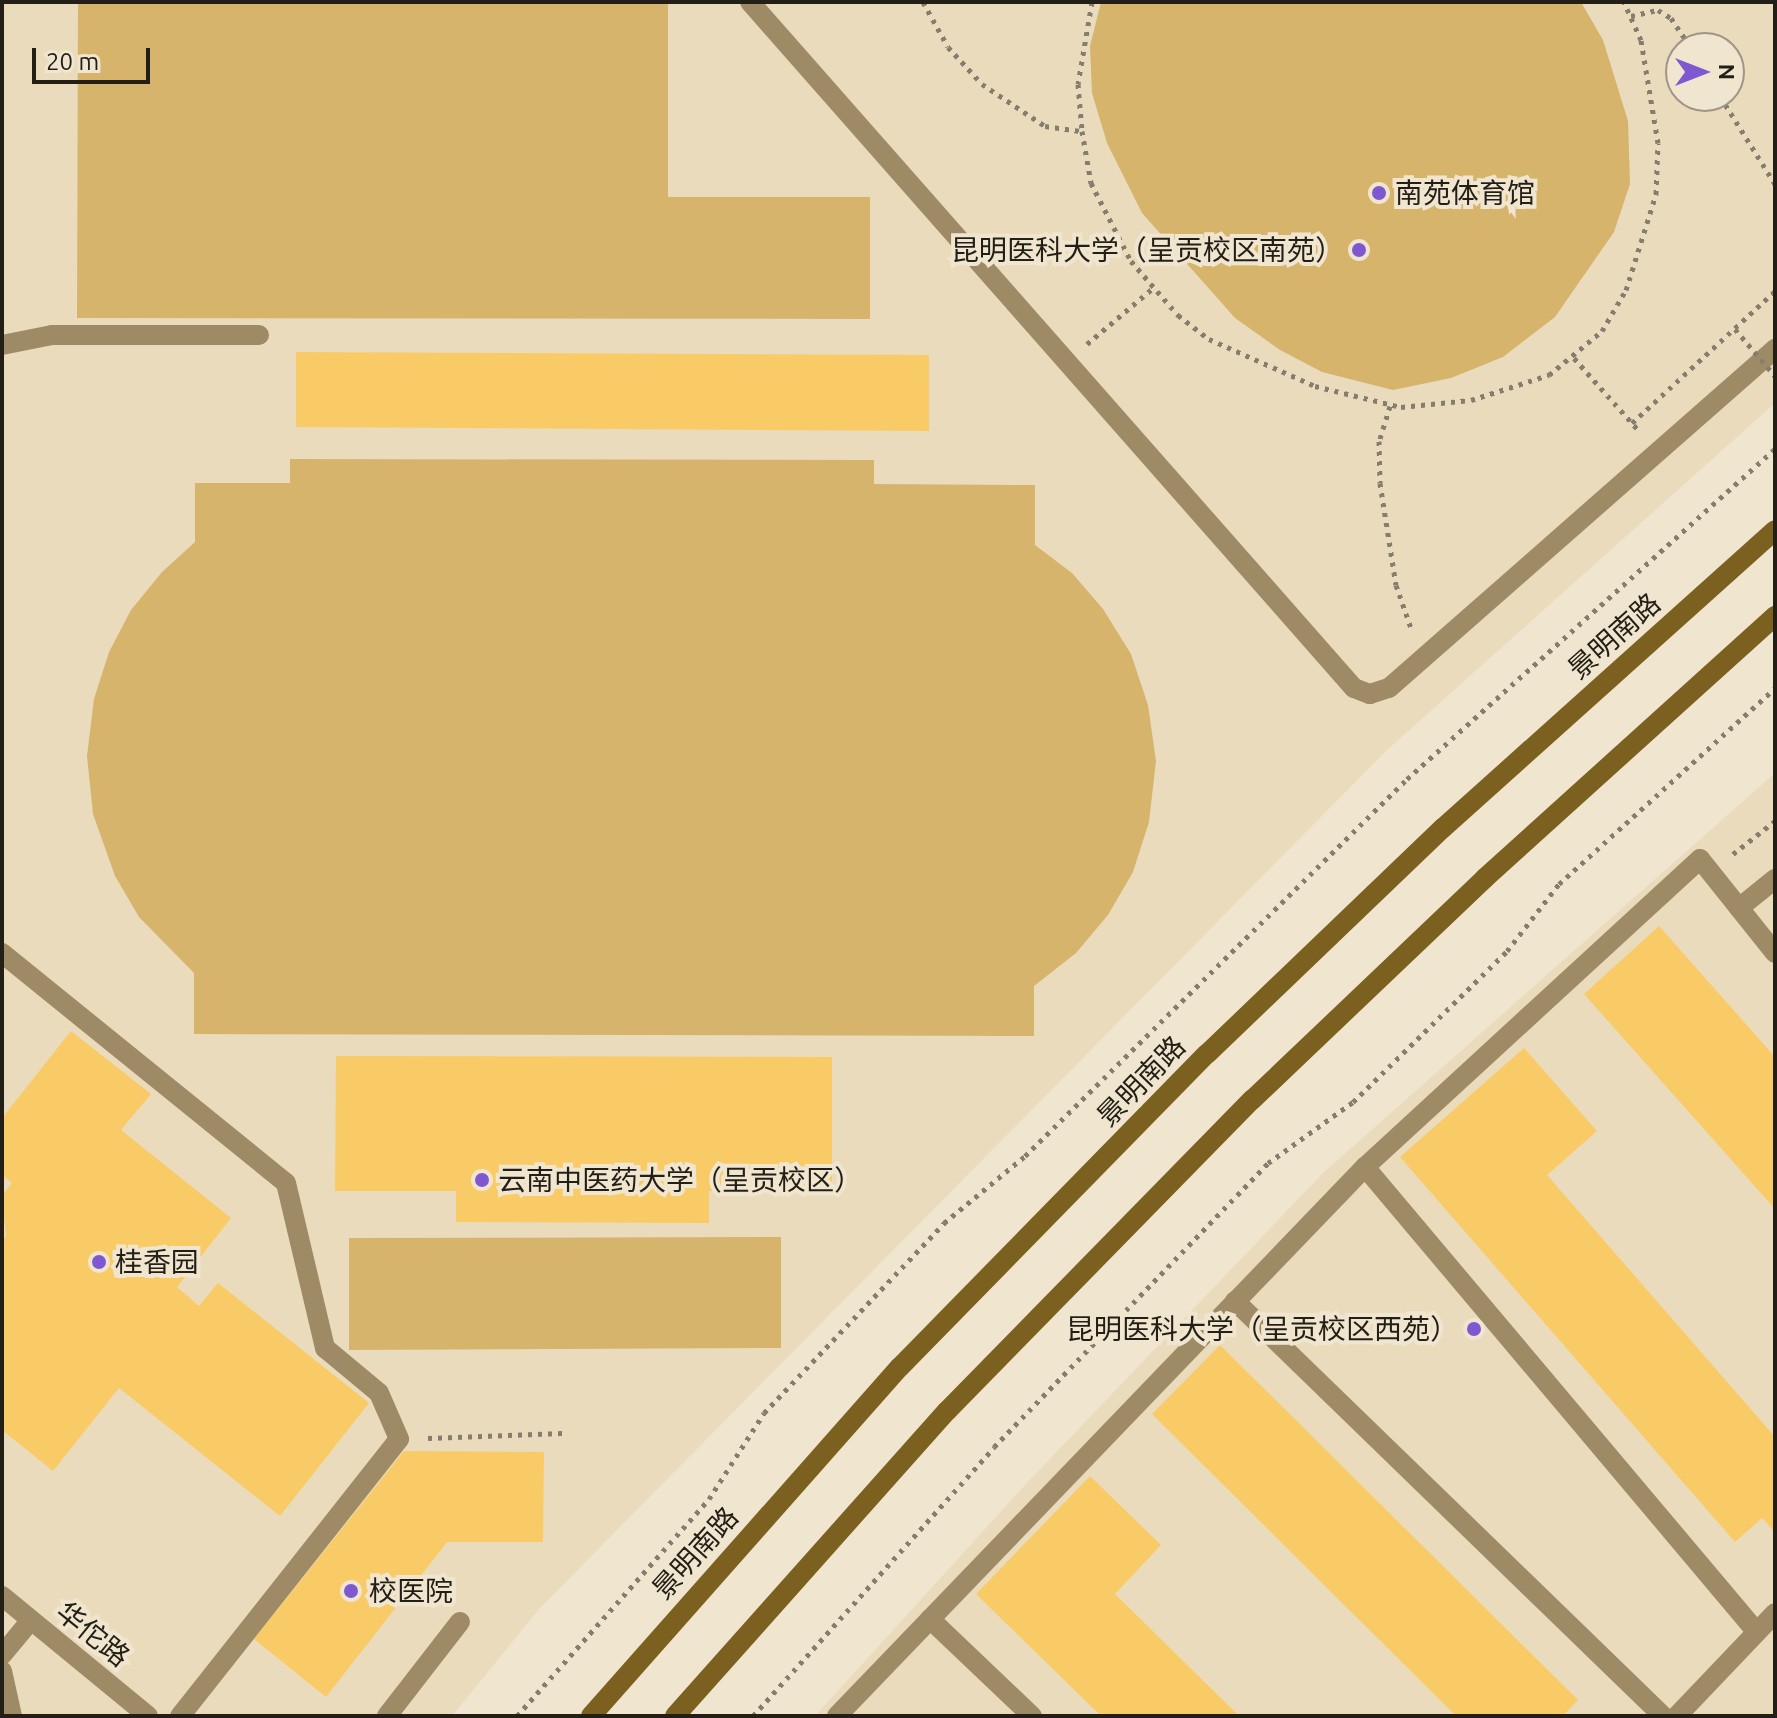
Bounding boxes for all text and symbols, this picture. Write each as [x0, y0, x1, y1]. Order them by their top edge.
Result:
scale bar [36, 32, 154, 82]
north arrow [1665, 32, 1745, 112]
text: 20 m [46, 48, 99, 75]
text: N [1715, 64, 1740, 80]
place label: 南苑体育馆 [1395, 176, 1535, 210]
marker: 南苑体育馆 [1370, 184, 1388, 202]
place label: 昆明医科大学（呈贡校区南苑） [951, 233, 1343, 267]
marker: 昆明医科大学（呈贡校区南苑） [1350, 241, 1368, 259]
street label: 景明南路 [1561, 586, 1667, 686]
street label: 景明南路 [1090, 1029, 1192, 1133]
place label: 云南中医药大学（呈贡校区） [498, 1163, 862, 1197]
marker: 云南中医药大学（呈贡校区） [473, 1171, 491, 1189]
place label: 桂香园 [115, 1245, 199, 1279]
marker: 桂香园 [90, 1253, 108, 1271]
place label: 昆明医科大学（呈贡校区西苑） [1066, 1312, 1458, 1346]
marker: 昆明医科大学（呈贡校区西苑） [1465, 1320, 1483, 1338]
street label: 景明南路 [645, 1500, 745, 1606]
place label: 校医院 [369, 1574, 453, 1608]
marker: 校医院 [340, 1580, 362, 1602]
street label: 华佗路 [50, 1595, 136, 1673]

